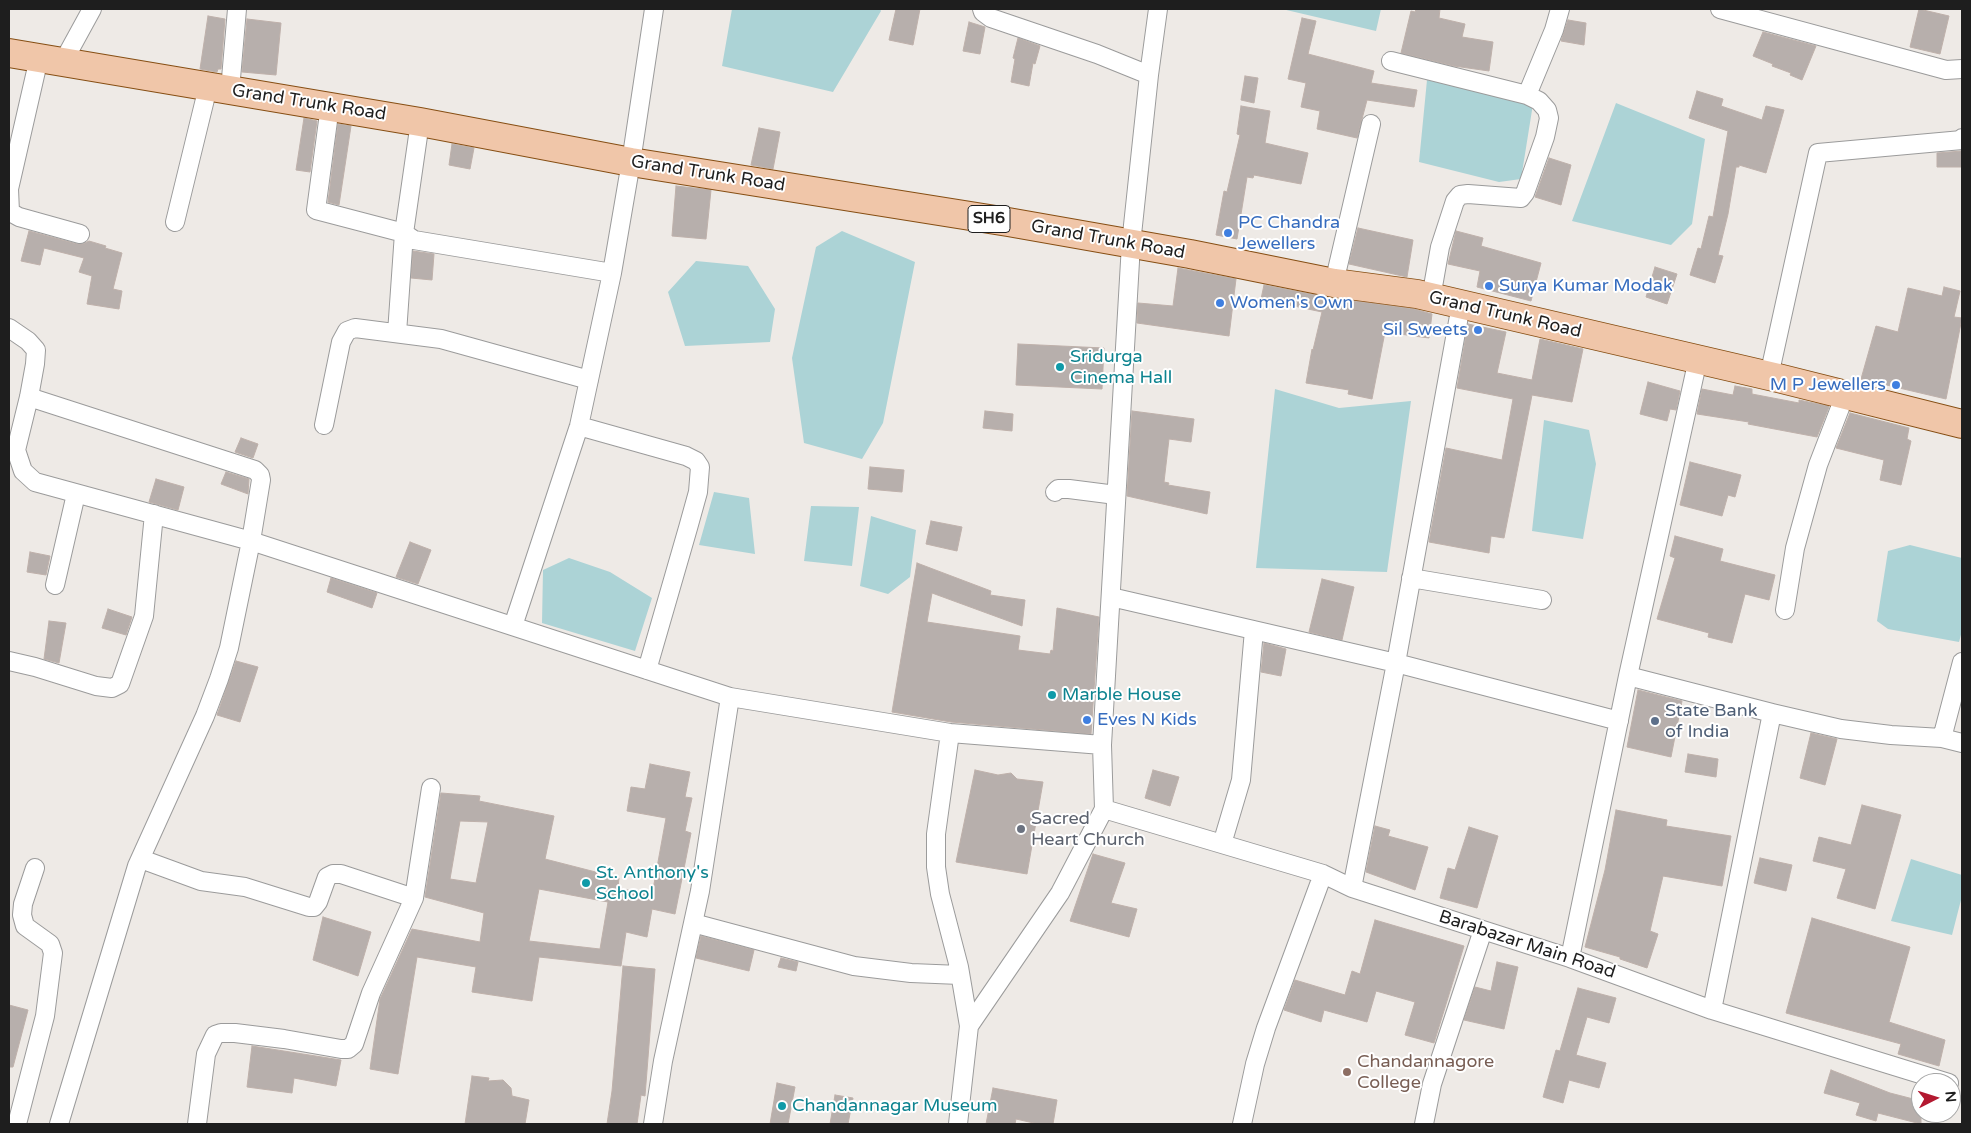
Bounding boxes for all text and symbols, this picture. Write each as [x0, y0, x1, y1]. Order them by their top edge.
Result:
street label: Grand Trunk Road [230, 80, 388, 126]
street label: Grand Trunk Road [629, 151, 787, 197]
road number: SH6 [968, 205, 1010, 232]
place label: PC Chandra Jewellers [1238, 212, 1340, 254]
street label: Grand Trunk Road [1029, 216, 1187, 264]
marker: PC Chandra Jewellers [1222, 227, 1234, 239]
place label: Surya Kumar Modak [1499, 275, 1673, 297]
marker: Surya Kumar Modak [1483, 280, 1495, 292]
street label: Grand Trunk Road [1427, 287, 1583, 343]
place label: Women's Own [1230, 292, 1353, 314]
marker: Women's Own [1214, 297, 1226, 309]
place label: Sil Sweets [1383, 319, 1468, 341]
marker: Sil Sweets [1472, 324, 1484, 336]
place label: Sridurga Cinema Hall [1070, 346, 1172, 388]
marker: Sridurga Cinema Hall [1054, 361, 1066, 373]
place label: M P Jewellers [1770, 374, 1886, 396]
marker: M P Jewellers [1890, 379, 1902, 391]
place label: Marble House [1062, 684, 1181, 706]
marker: Marble House [1046, 689, 1058, 701]
place label: State Bank of India [1665, 700, 1757, 742]
place label: Eves N Kids [1097, 709, 1197, 731]
marker: Eves N Kids [1081, 714, 1093, 726]
marker: State Bank of India [1649, 715, 1661, 727]
place label: Sacred Heart Church [1031, 808, 1145, 851]
marker: Sacred Heart Church [1015, 823, 1027, 835]
place label: St. Anthony's School [596, 862, 709, 904]
marker: St. Anthony's School [580, 877, 592, 889]
street label: Barabazar Main Road [1436, 906, 1618, 984]
place label: Chandannagore College [1357, 1051, 1494, 1094]
marker: Chandannagore College [1341, 1066, 1353, 1078]
north arrow [1911, 1073, 1961, 1123]
text: N [1941, 1090, 1959, 1103]
place label: Chandannagar Museum [792, 1095, 998, 1117]
marker: Chandannagar Museum [776, 1100, 788, 1112]

